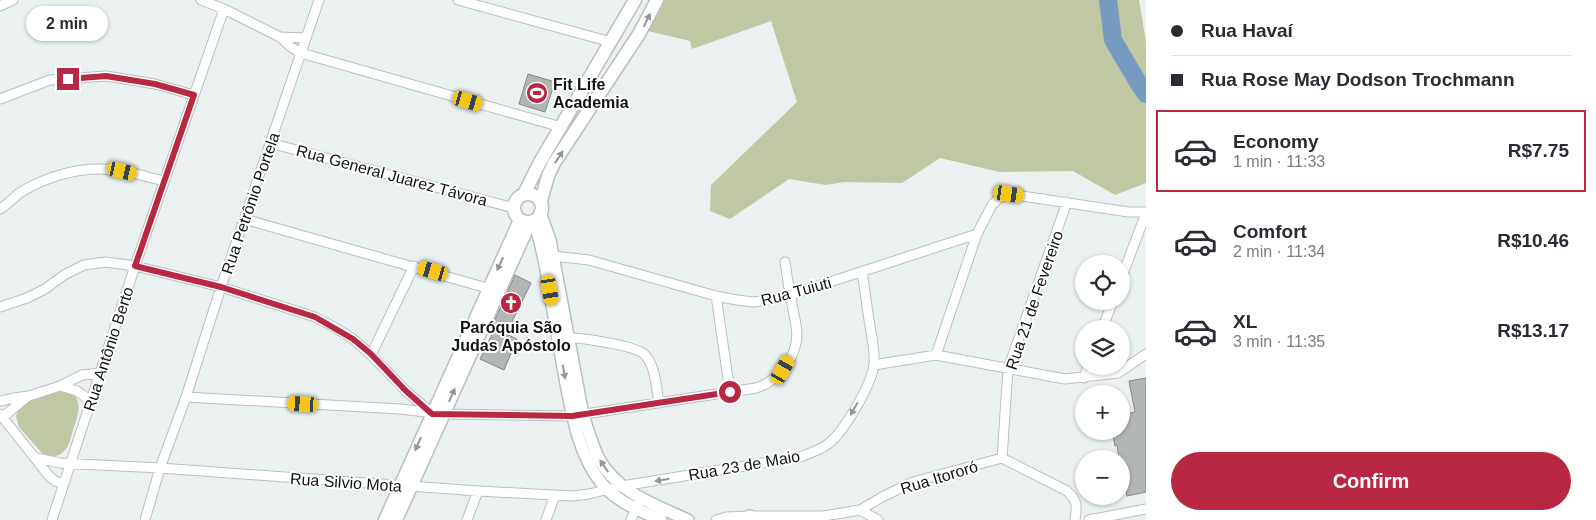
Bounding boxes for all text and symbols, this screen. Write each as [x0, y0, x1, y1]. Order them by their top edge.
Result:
callout: 2 min [27, 7, 109, 42]
one-way arrow [643, 13, 651, 27]
text: 2 min [46, 15, 88, 32]
text: Rua Havaí [1201, 20, 1293, 41]
route end [57, 68, 79, 90]
text: Rua Rose May Dodson Trochmann [1201, 69, 1515, 90]
place label: Fit Life Academia [553, 76, 629, 111]
sports icon: Fit Life Academia [525, 81, 549, 105]
car [451, 90, 484, 112]
icon: car [1173, 129, 1218, 174]
street label: Rua Petrônio Portela [218, 130, 283, 276]
text: Economy [1233, 131, 1319, 152]
text: R$7.75 [1508, 140, 1569, 161]
street label: Rua General Juarez Távora [294, 142, 489, 209]
one-way arrow [554, 150, 563, 163]
text: 1 min · 11:33 [1233, 153, 1325, 170]
car [105, 160, 138, 182]
car [993, 184, 1024, 204]
icon: car [1173, 219, 1218, 264]
text: Comfort [1233, 221, 1307, 242]
street label: Rua 21 de Fevereiro [1003, 228, 1066, 372]
text: R$10.46 [1497, 230, 1569, 251]
text: 2 min · 11:34 [1233, 243, 1325, 260]
map controls [1075, 255, 1130, 505]
button: locate [1075, 255, 1130, 310]
one-way arrow [495, 257, 503, 271]
car [416, 260, 449, 282]
car [540, 274, 559, 306]
street label: Rua Tuiuti [759, 274, 833, 309]
street label: Rua Antônio Berto [80, 285, 137, 414]
church icon: Paróquia São Judas Apóstolo [499, 291, 523, 315]
icon: car [1173, 309, 1218, 354]
text: XL [1233, 311, 1257, 332]
place label: Paróquia São Judas Apóstolo [451, 319, 571, 354]
button: layers [1075, 320, 1130, 375]
text: R$13.17 [1497, 320, 1569, 341]
text: 3 min · 11:35 [1233, 333, 1325, 350]
car [769, 353, 796, 387]
one-way arrow [561, 364, 569, 380]
route start [719, 381, 741, 403]
button: + [1075, 385, 1130, 440]
one-way arrow [448, 388, 456, 402]
car [287, 396, 318, 412]
one-way arrow [850, 402, 858, 417]
one-way arrow [414, 437, 422, 451]
street label: Rua 23 de Maio [687, 447, 801, 484]
button: − [1075, 450, 1130, 505]
button: Confirm [1171, 452, 1571, 510]
street label: Rua Itororó [898, 458, 980, 497]
one-way arrow [599, 459, 609, 473]
street label: Rua Silvio Mota [289, 470, 403, 495]
one-way arrow [653, 476, 669, 484]

